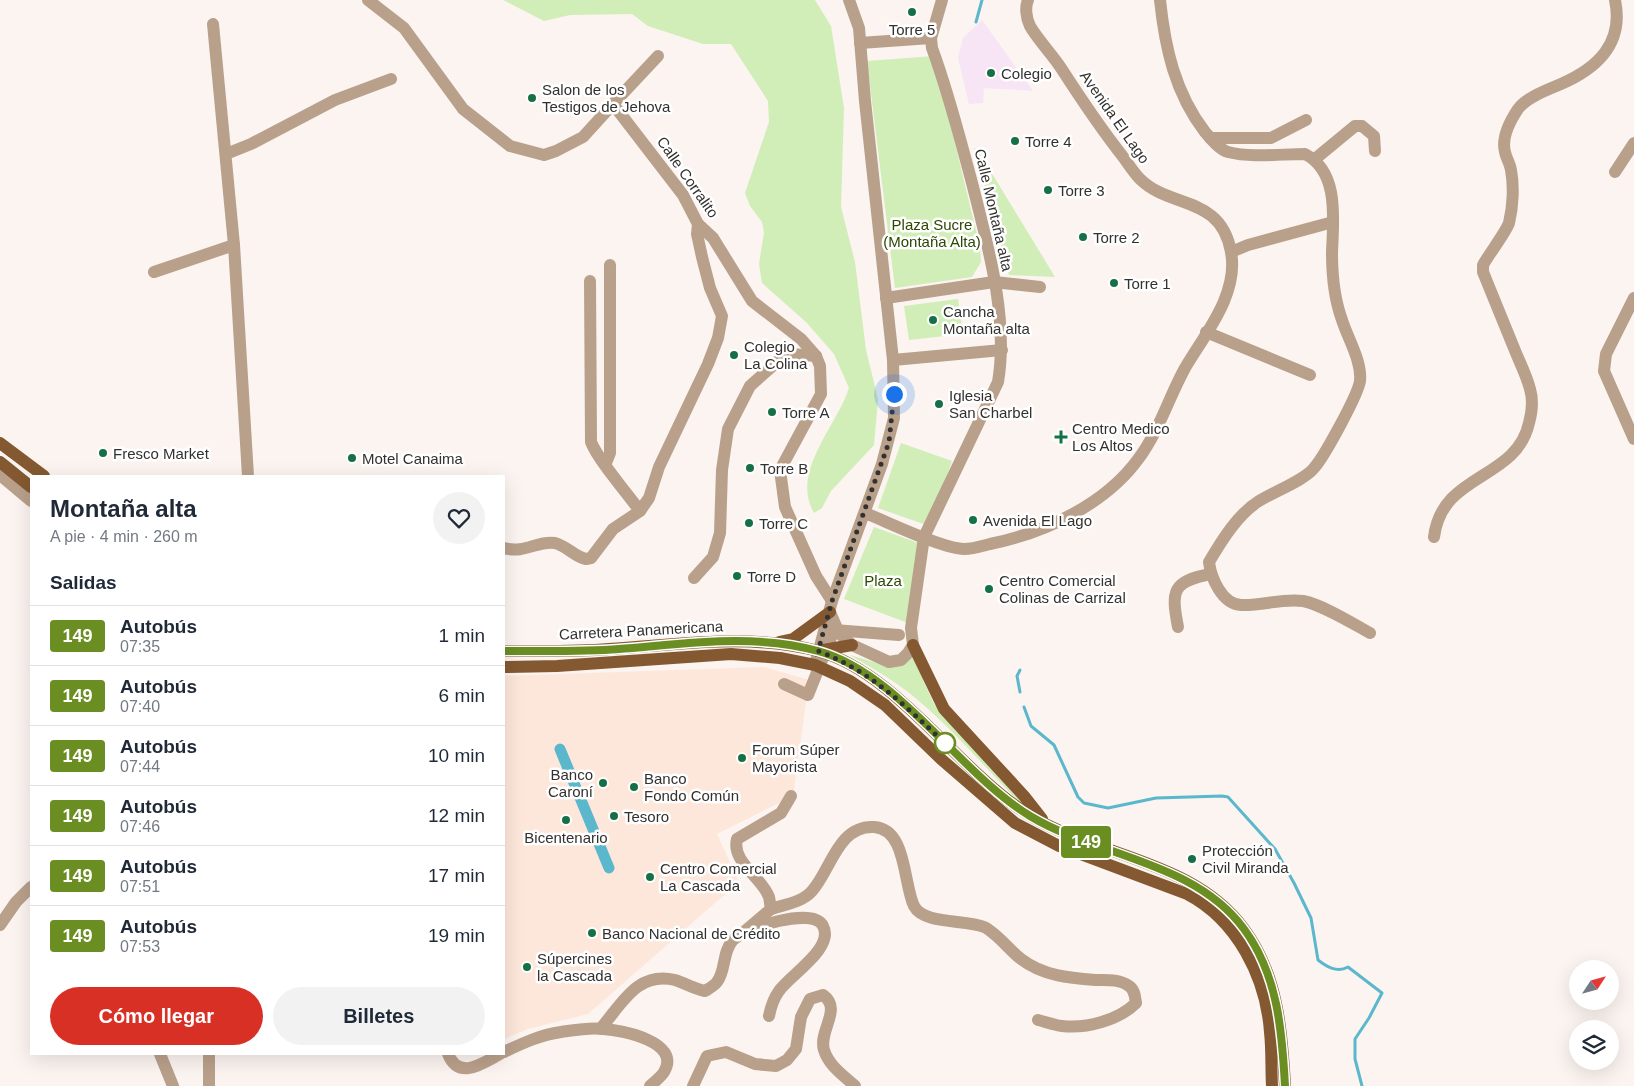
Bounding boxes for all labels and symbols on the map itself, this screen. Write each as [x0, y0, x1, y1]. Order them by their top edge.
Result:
marker: Torre 5 [906, 6, 918, 18]
place label: Torre 5 [889, 21, 935, 38]
place label: Colegio [1001, 65, 1052, 82]
marker: Colegio [985, 67, 997, 79]
street label: Avenida El Lago [1077, 67, 1153, 167]
place label: Salon de los Testigos de Jehova [542, 81, 671, 115]
marker: Salon de los Testigos de Jehova [526, 92, 538, 104]
street label: Calle Corralito [654, 133, 722, 221]
place label: Torre 4 [1025, 133, 1072, 150]
marker: Torre 4 [1009, 135, 1021, 147]
street label: Calle Montaña alta [972, 147, 1016, 273]
place label: Torre 3 [1058, 182, 1105, 199]
marker: Torre 3 [1042, 184, 1054, 196]
park label: Plaza Sucre (Montaña Alta) [883, 216, 981, 250]
place label: Torre 2 [1093, 229, 1140, 246]
marker: Torre 2 [1077, 231, 1089, 243]
place label: Torre 1 [1124, 275, 1171, 292]
marker: Torre 1 [1108, 277, 1120, 289]
place label: Cancha Montaña alta [943, 303, 1030, 337]
marker: Cancha Montaña alta [927, 314, 939, 326]
place label: Colegio La Colina [744, 338, 808, 372]
marker: Colegio La Colina [728, 349, 740, 361]
your location [882, 382, 907, 407]
place label: Iglesia San Charbel [949, 387, 1032, 421]
marker: Iglesia San Charbel [933, 398, 945, 410]
place label: Torre A [782, 404, 830, 421]
marker: Torre A [766, 406, 778, 418]
place label: Centro Medico Los Altos [1072, 420, 1170, 454]
marker: Centro Medico Los Altos [1054, 430, 1068, 444]
place label: Fresco Market [113, 445, 210, 462]
marker: Fresco Market [97, 447, 109, 459]
place label: Motel Canaima [362, 450, 464, 467]
marker: Motel Canaima [346, 452, 358, 464]
place label: Torre B [760, 460, 808, 477]
marker: Torre B [744, 462, 756, 474]
place label: Avenida El Lago [983, 512, 1092, 529]
marker: Avenida El Lago [967, 514, 979, 526]
place label: Torre C [759, 515, 808, 532]
marker: Torre C [743, 517, 755, 529]
place label: Torre D [747, 568, 796, 585]
marker: Torre D [731, 570, 743, 582]
park label: Plaza [864, 572, 902, 589]
place label: Centro Comercial Colinas de Carrizal [999, 572, 1126, 606]
marker: Centro Comercial Colinas de Carrizal [983, 583, 995, 595]
street label: Carretera Panamericana [559, 617, 724, 643]
unlabelled marker [934, 732, 956, 754]
place label: Forum Súper Mayorista [752, 741, 840, 775]
marker: Forum Súper Mayorista [736, 752, 748, 764]
place label: Banco Caroní [548, 766, 594, 800]
place label: Banco Fondo Común [644, 770, 739, 804]
marker: Banco Caroní [597, 777, 609, 789]
marker: Banco Fondo Común [628, 781, 640, 793]
place label: Tesoro [624, 808, 669, 825]
marker: Tesoro [608, 810, 620, 822]
marker: Bicentenario [560, 814, 572, 826]
line badge: 149 [1057, 826, 1115, 858]
place label: Bicentenario [524, 829, 608, 846]
place label: Protección Civil Miranda [1202, 842, 1289, 876]
marker: Protección Civil Miranda [1186, 853, 1198, 865]
place label: Centro Comercial La Cascada [660, 860, 777, 894]
marker: Centro Comercial La Cascada [644, 871, 656, 883]
place label: Banco Nacional de Crédito [602, 925, 780, 942]
marker: Banco Nacional de Crédito [586, 927, 598, 939]
place label: Súpercines la Cascada [537, 950, 613, 984]
north arrow [1569, 960, 1619, 1010]
marker: Súpercines la Cascada [521, 961, 533, 973]

